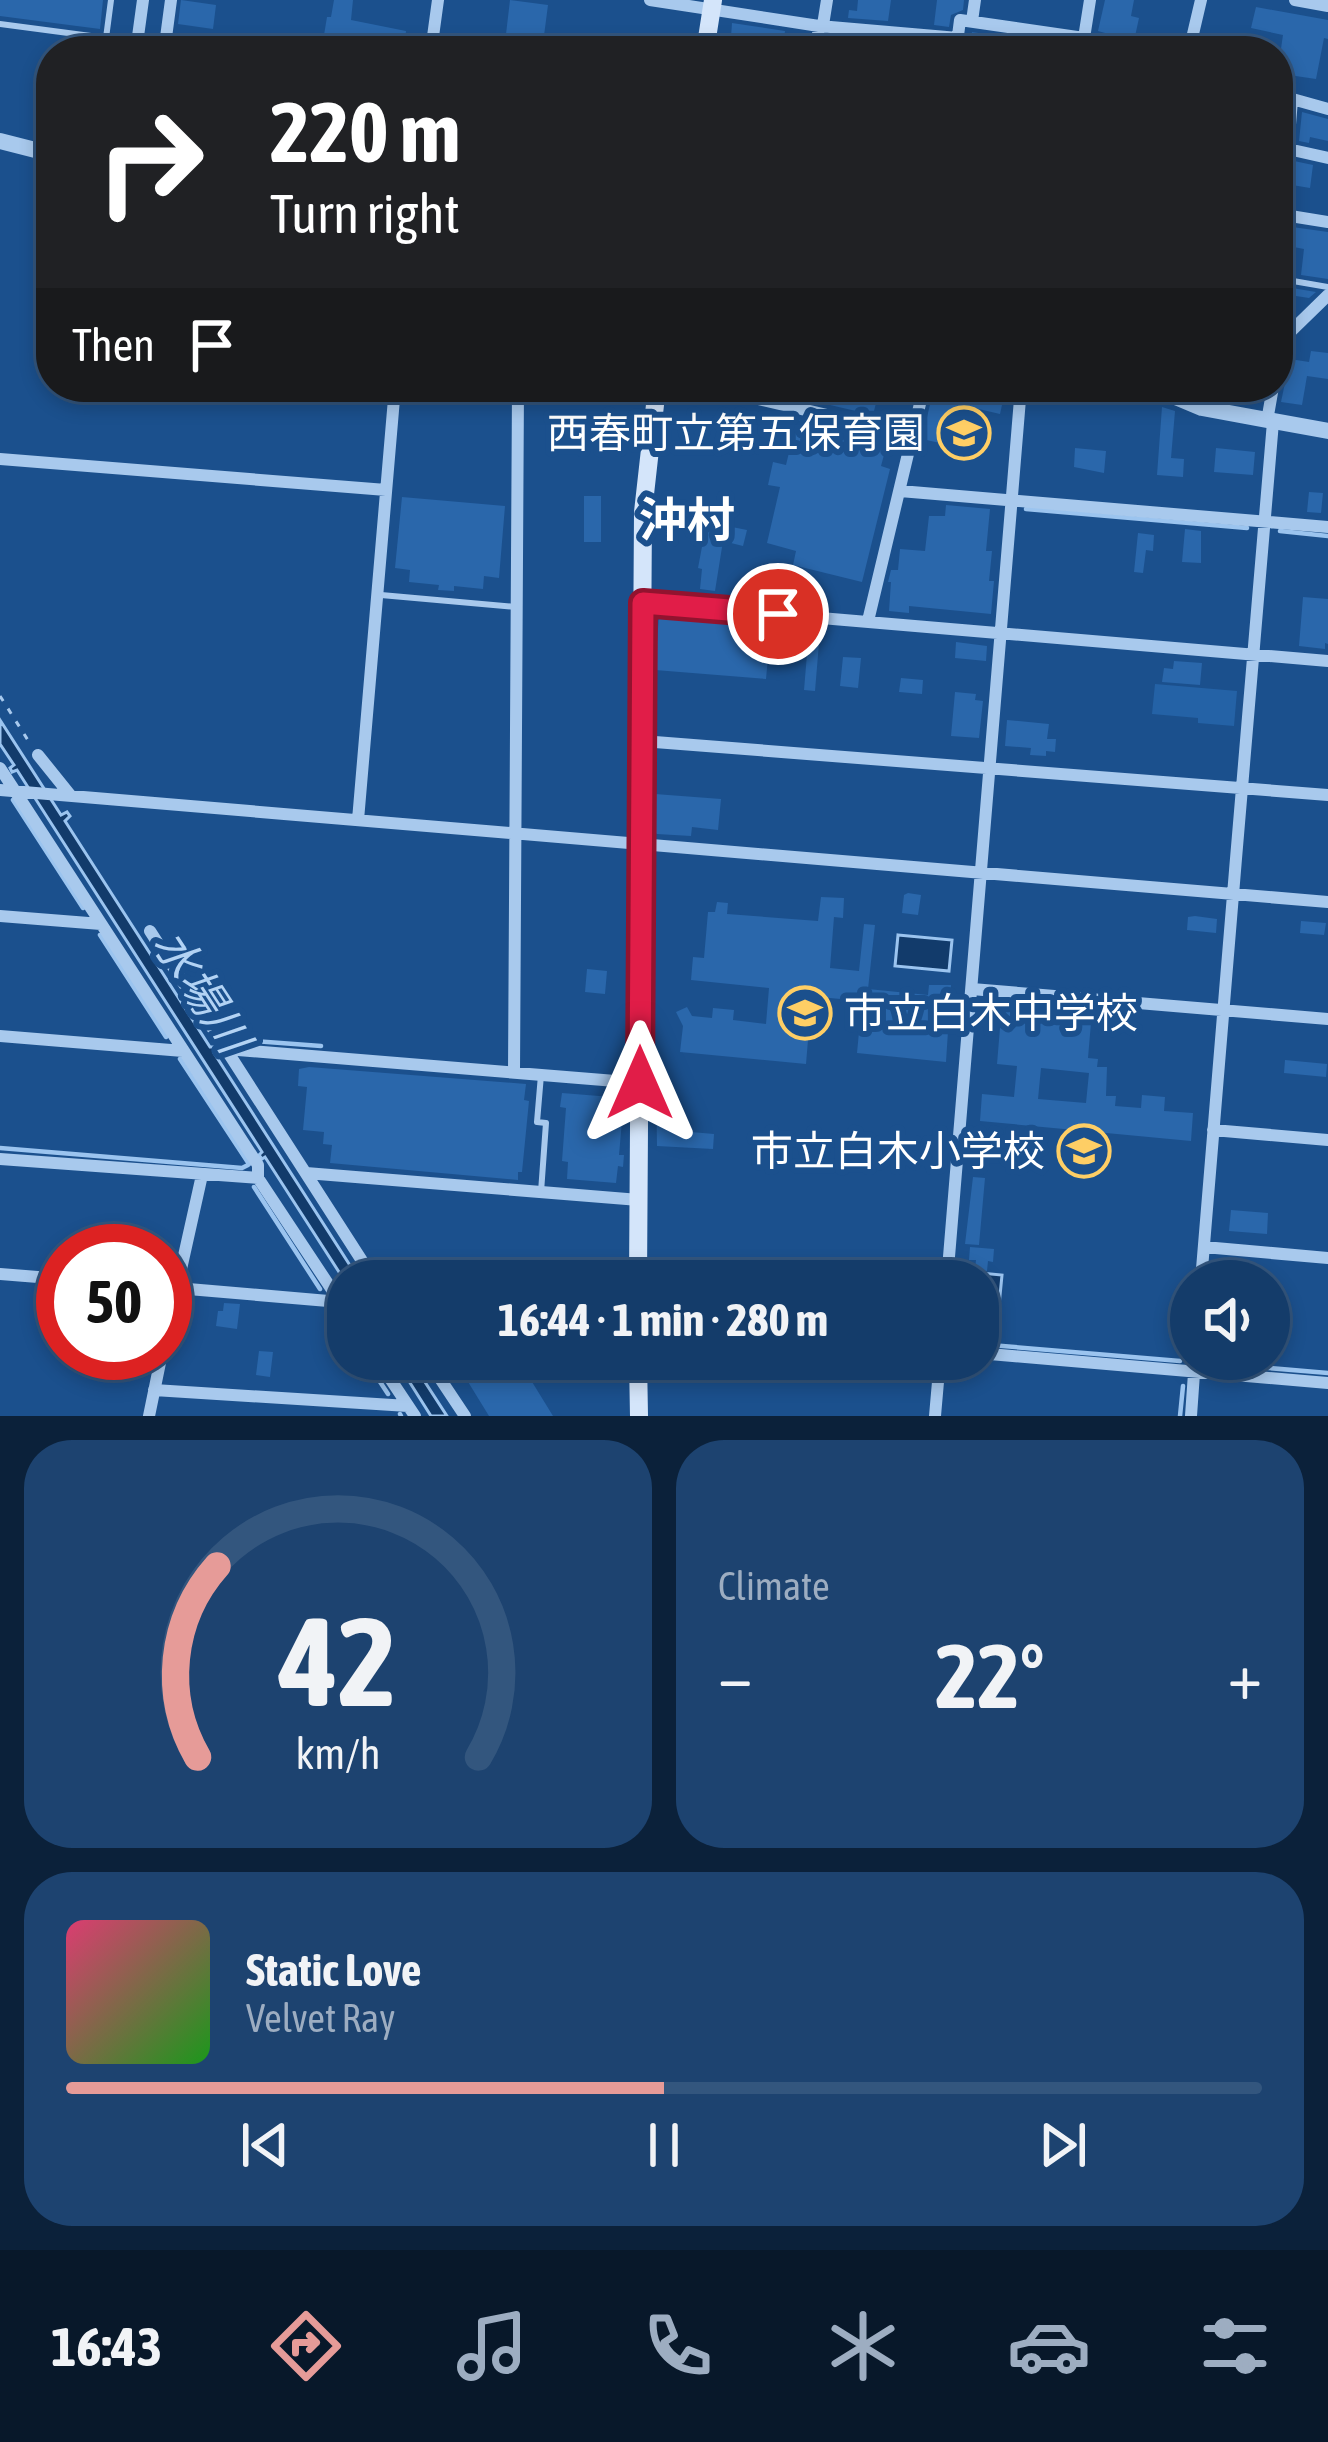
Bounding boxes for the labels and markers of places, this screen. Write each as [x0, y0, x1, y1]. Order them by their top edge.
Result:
school or university icon: 西春町立第五保育園 [936, 405, 992, 461]
place label: 西春町立第五保育園 [547, 409, 925, 457]
pin [727, 563, 829, 665]
school or university icon: 市立白木中学校 [777, 985, 833, 1041]
place label: 市立白木中学校 [844, 989, 1138, 1037]
school or university icon: 市立白木小学校 [1056, 1123, 1112, 1179]
place label: 市立白木小学校 [751, 1127, 1045, 1175]

